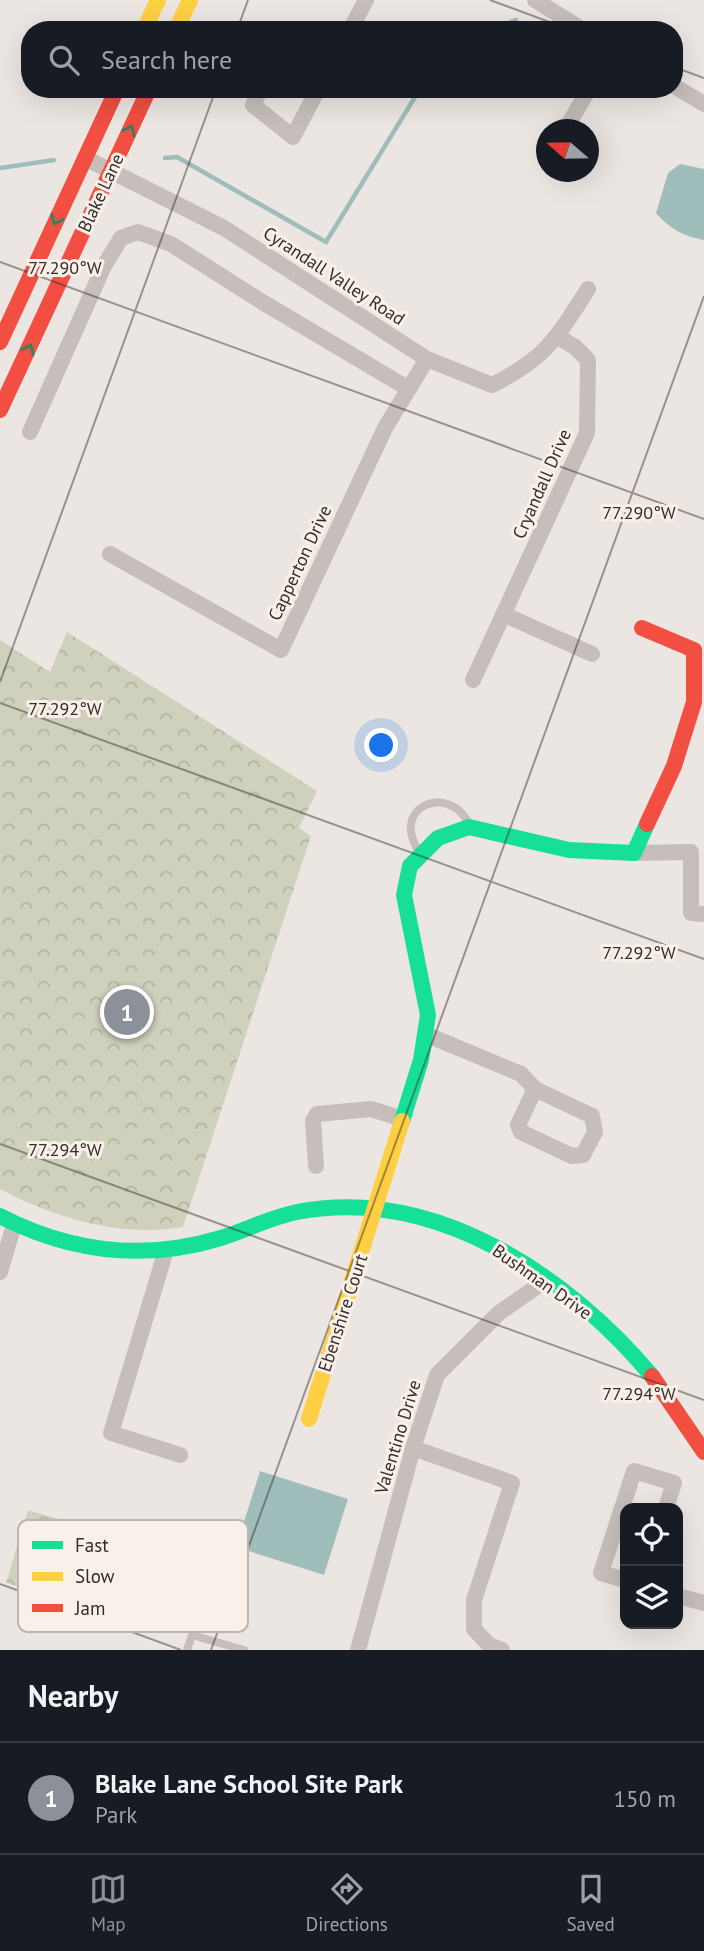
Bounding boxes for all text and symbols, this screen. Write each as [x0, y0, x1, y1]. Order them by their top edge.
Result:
search box [21, 21, 683, 98]
icon: search [45, 41, 83, 79]
text: Search here [101, 43, 232, 76]
north arrow [536, 119, 599, 182]
one-way arrow [122, 125, 136, 137]
street label: Blake Lane [72, 150, 129, 236]
one-way arrow [50, 213, 64, 226]
street label: Cyrandall Valley Road [259, 221, 409, 330]
text: 77.290°W [28, 256, 102, 279]
one-way arrow [21, 344, 35, 356]
street label: Cryandall Drive [507, 425, 576, 542]
street label: Capperton Drive [263, 501, 336, 624]
text: 77.290°W [602, 501, 676, 524]
text: 77.292°W [28, 697, 102, 720]
your location [364, 728, 398, 762]
text: 77.292°W [602, 941, 676, 964]
pin: 1 [104, 986, 150, 1038]
text: 77.294°W [28, 1138, 102, 1161]
street label: Bushman Drive [488, 1239, 596, 1324]
street label: Ebenshire Court [313, 1251, 372, 1375]
street label: Valentino Drive [369, 1377, 426, 1498]
text: 77.294°W [602, 1382, 676, 1405]
map controls [620, 1503, 683, 1629]
button: locate [620, 1503, 683, 1566]
legend [18, 1520, 248, 1632]
text: Fast [75, 1533, 109, 1557]
text: Slow [75, 1564, 115, 1588]
button: layers [620, 1566, 683, 1629]
text: Jam [74, 1596, 105, 1620]
text: Nearby [28, 1676, 118, 1715]
text: Blake Lane School Site Park [95, 1767, 403, 1800]
text: 1 [44, 1784, 58, 1813]
text: 150 m [614, 1784, 676, 1813]
text: Park [95, 1800, 137, 1829]
tab: Map [89, 1870, 127, 1936]
tab: Directions [306, 1870, 388, 1936]
tab: Saved [566, 1870, 615, 1936]

